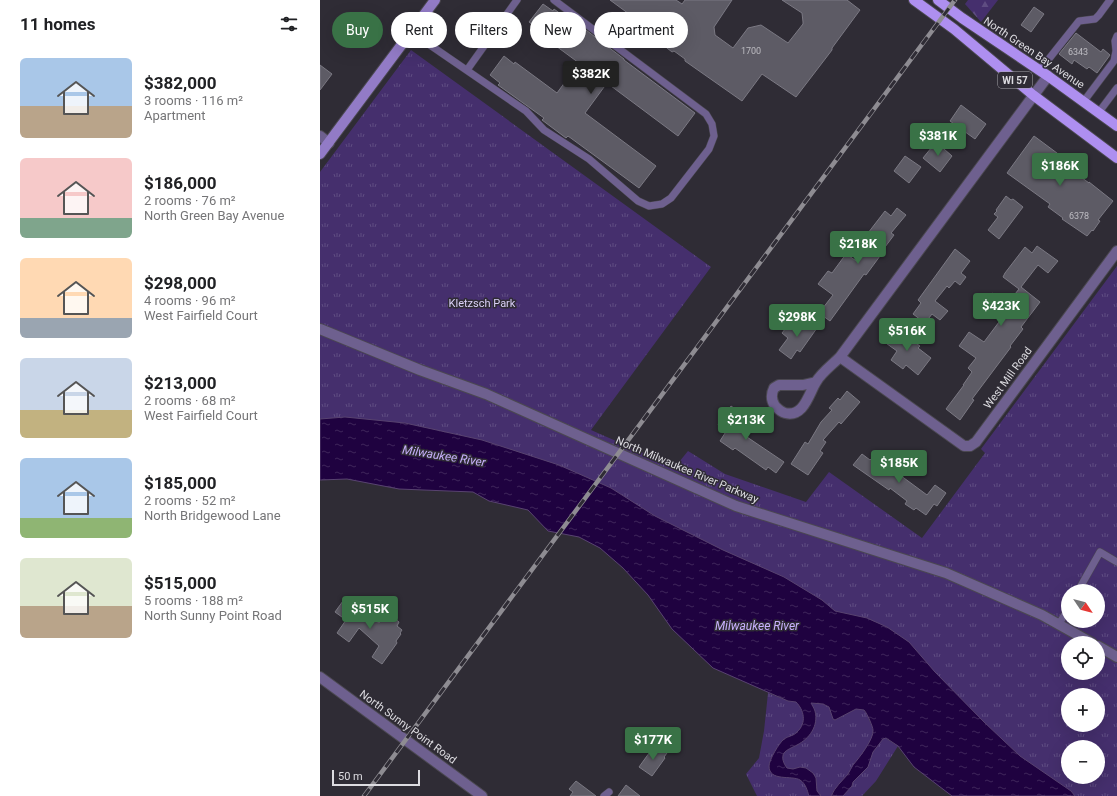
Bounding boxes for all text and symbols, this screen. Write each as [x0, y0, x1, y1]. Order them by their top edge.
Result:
chip: Buy [332, 12, 383, 48]
chip: Rent [391, 12, 447, 48]
chip: Filters [455, 12, 522, 48]
chip: New [530, 12, 586, 48]
chip: Apartment [594, 12, 688, 48]
icon: filters [278, 13, 300, 35]
text: 11 homes [20, 14, 96, 34]
street label: North Green Bay Avenue [981, 14, 1087, 92]
house number: 1700 [741, 46, 761, 56]
house number: 6343 [1068, 47, 1088, 57]
pin: $382K [563, 61, 619, 95]
text: $382K [572, 66, 610, 81]
road number: WI 57 [998, 72, 1032, 88]
text: $382,000 [144, 73, 216, 93]
icon: home [52, 74, 100, 122]
text: 3 rooms · 116 m² [144, 93, 243, 108]
text: Apartment [144, 108, 206, 123]
pin: $381K [910, 123, 966, 157]
text: $381K [919, 128, 957, 143]
pin: $186K [1032, 153, 1088, 187]
text: $186K [1041, 158, 1079, 173]
text: $186,000 [144, 173, 216, 193]
icon: home [52, 174, 100, 222]
text: 2 rooms · 76 m² [144, 193, 236, 208]
text: North Green Bay Avenue [144, 208, 284, 223]
house number: 6378 [1069, 211, 1089, 221]
pin: $218K [830, 231, 886, 265]
text: $218K [839, 236, 877, 251]
text: $298,000 [144, 273, 216, 293]
icon: home [52, 274, 100, 322]
text: 4 rooms · 96 m² [144, 293, 236, 308]
pin: $423K [973, 293, 1029, 327]
park label: Kletzsch Park [449, 297, 516, 310]
text: $423K [982, 298, 1020, 313]
pin: $298K [769, 304, 825, 338]
text: West Fairfield Court [144, 308, 258, 323]
text: $298K [778, 309, 816, 324]
pin: $516K [879, 318, 935, 352]
text: $516K [888, 323, 926, 338]
street label: West Mill Road [981, 345, 1035, 411]
text: $213,000 [144, 373, 216, 393]
icon: home [52, 374, 100, 422]
text: 2 rooms · 68 m² [144, 393, 236, 408]
pin: $213K [718, 407, 774, 441]
text: West Fairfield Court [144, 408, 258, 423]
text: $213K [727, 412, 765, 427]
street label: North Milwaukee River Parkway [614, 434, 761, 506]
water label: Milwaukee River [401, 443, 488, 470]
pin: $185K [871, 450, 927, 484]
text: $185K [880, 455, 918, 470]
text: $185,000 [144, 473, 216, 493]
icon: home [52, 474, 100, 522]
text: 2 rooms · 52 m² [144, 493, 236, 508]
text: North Bridgewood Lane [144, 508, 281, 523]
text: $515,000 [144, 573, 216, 593]
icon: home [52, 574, 100, 622]
north arrow [1061, 584, 1105, 628]
map controls [1061, 584, 1105, 784]
text: 5 rooms · 188 m² [144, 593, 243, 608]
pin: $515K [342, 596, 398, 630]
text: $515K [351, 601, 389, 616]
text: North Sunny Point Road [144, 608, 282, 623]
water label: Milwaukee River [715, 619, 800, 633]
button: locate [1061, 636, 1105, 680]
street label: North Sunny Point Road [357, 687, 459, 767]
button: + [1061, 688, 1105, 732]
pin: $177K [625, 727, 681, 761]
text: $177K [634, 732, 672, 747]
button: − [1061, 740, 1105, 784]
scale bar [332, 768, 420, 787]
text: 50 m [338, 770, 363, 783]

